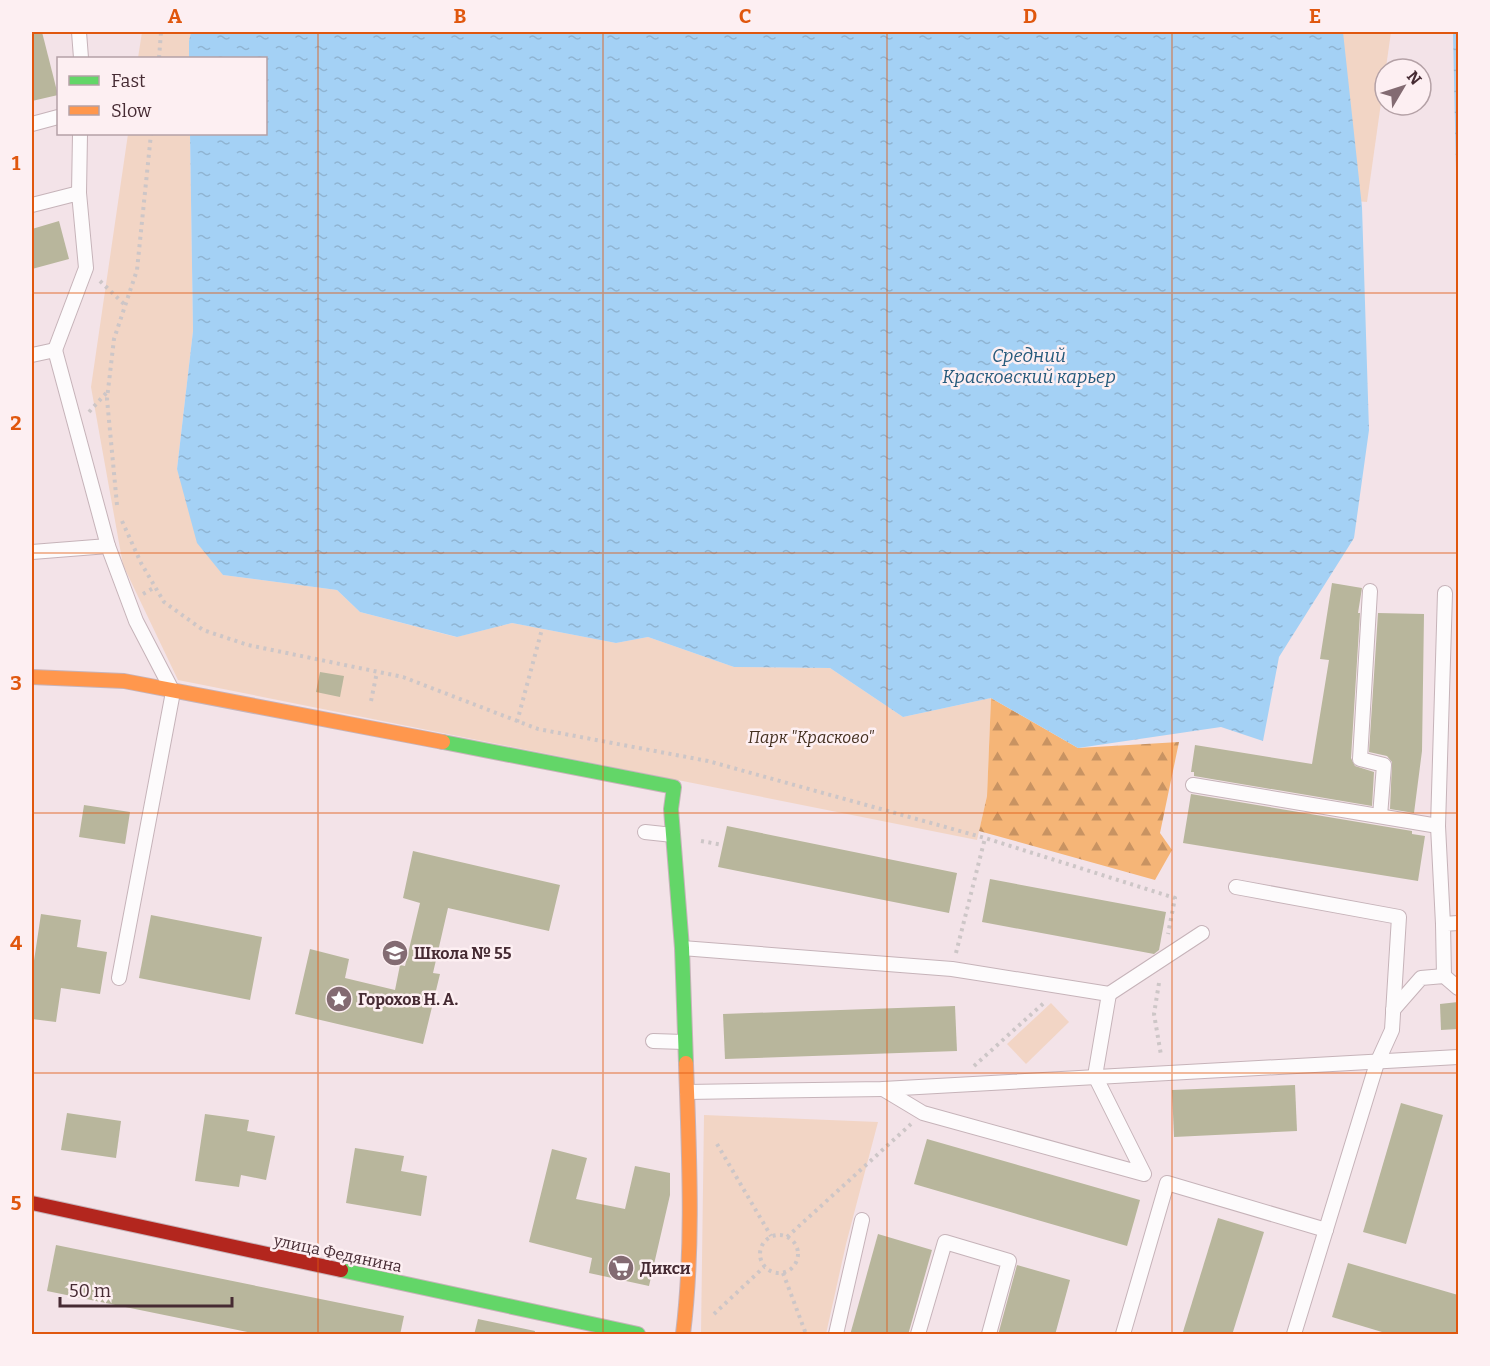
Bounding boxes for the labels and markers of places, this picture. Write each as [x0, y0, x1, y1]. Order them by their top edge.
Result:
school or university icon: Школа № 55 [380, 938, 410, 968]
place label: Школа № 55 [414, 944, 512, 963]
place icon: Горохов Н. А. [324, 984, 354, 1014]
place label: Горохов Н. А. [358, 990, 458, 1009]
supermarket icon: Дикси [606, 1253, 636, 1283]
place label: Дикси [640, 1259, 691, 1278]

